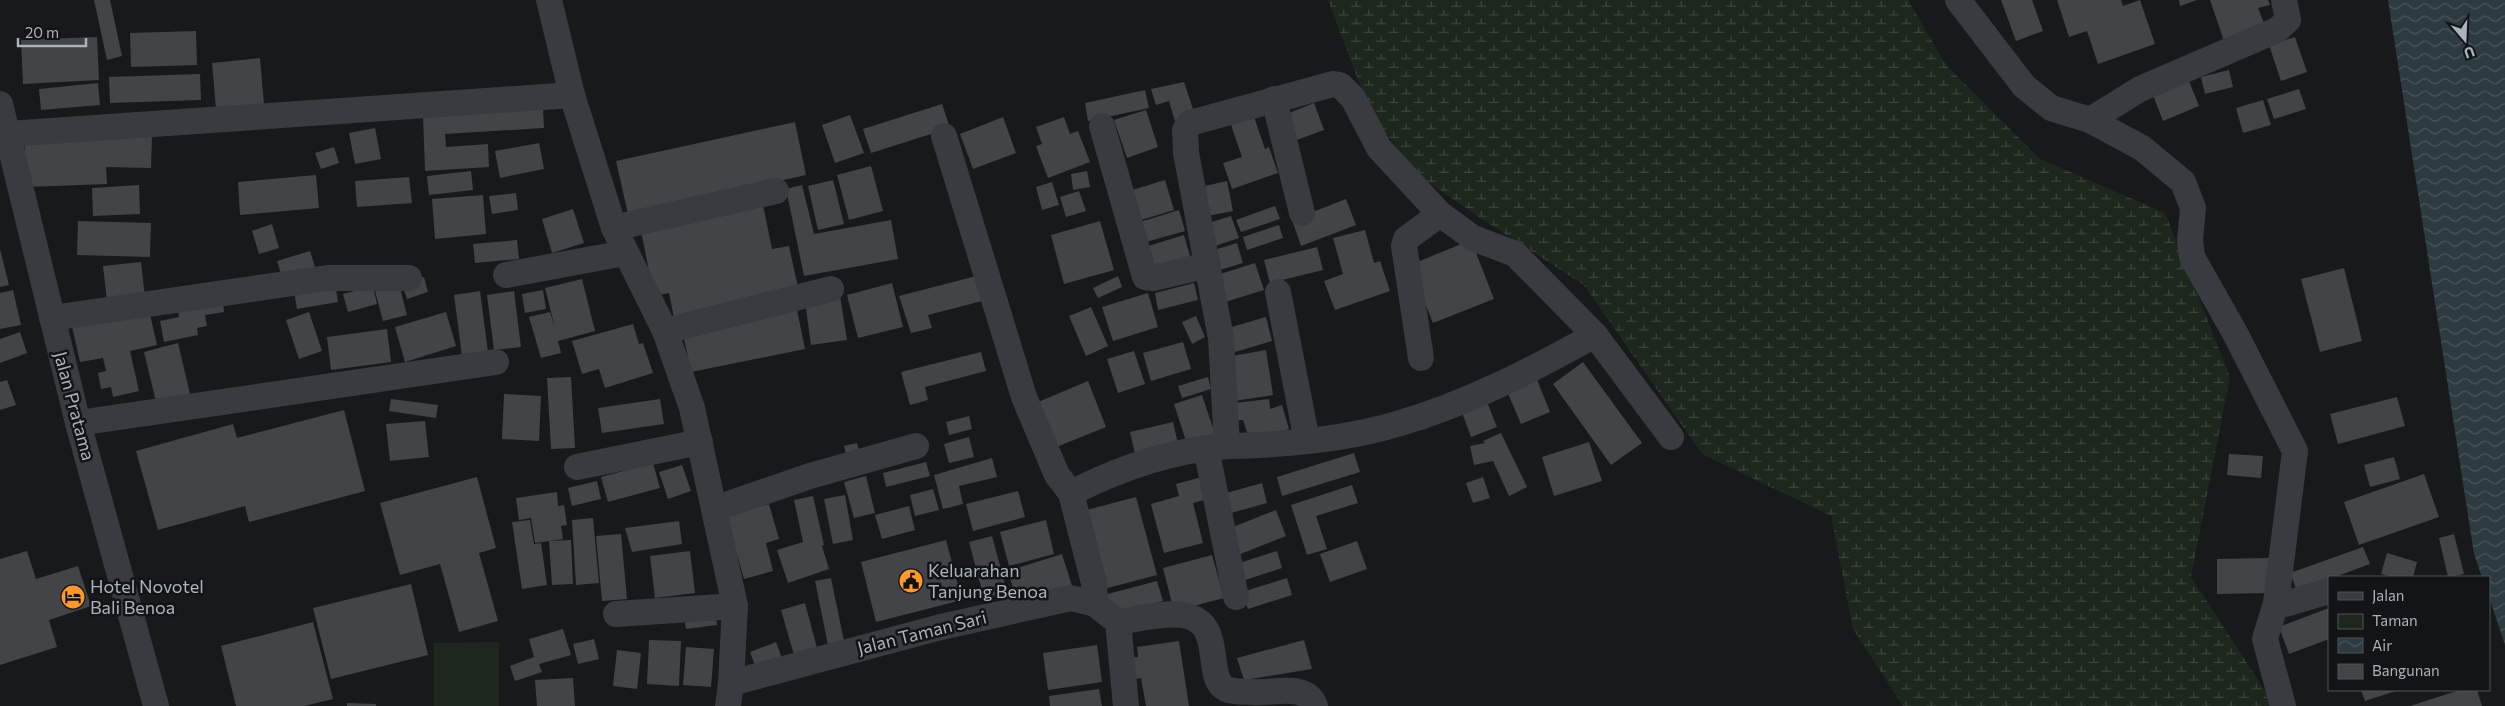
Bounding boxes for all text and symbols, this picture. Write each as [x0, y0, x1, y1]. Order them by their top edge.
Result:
scale bar [18, 15, 85, 47]
north arrow [2440, 15, 2490, 65]
text: 20 m [25, 23, 59, 41]
text: U [2462, 43, 2477, 62]
street label: Jalan Pratama [50, 349, 100, 463]
place label: Keluarahan Tanjung Benoa [928, 559, 1047, 602]
public building icon: Keluarahan Tanjung Benoa [898, 568, 924, 594]
place label: Hotel Novotel Bali Benoa [90, 575, 204, 618]
legend [2328, 576, 2490, 691]
hotel icon: Hotel Novotel Bali Benoa [60, 584, 86, 610]
text: Jalan [2372, 586, 2404, 604]
street label: Jalan Taman Sari [855, 605, 989, 659]
text: Taman [2372, 611, 2418, 629]
text: Air [2372, 636, 2392, 654]
text: Bangunan [2372, 661, 2440, 679]

